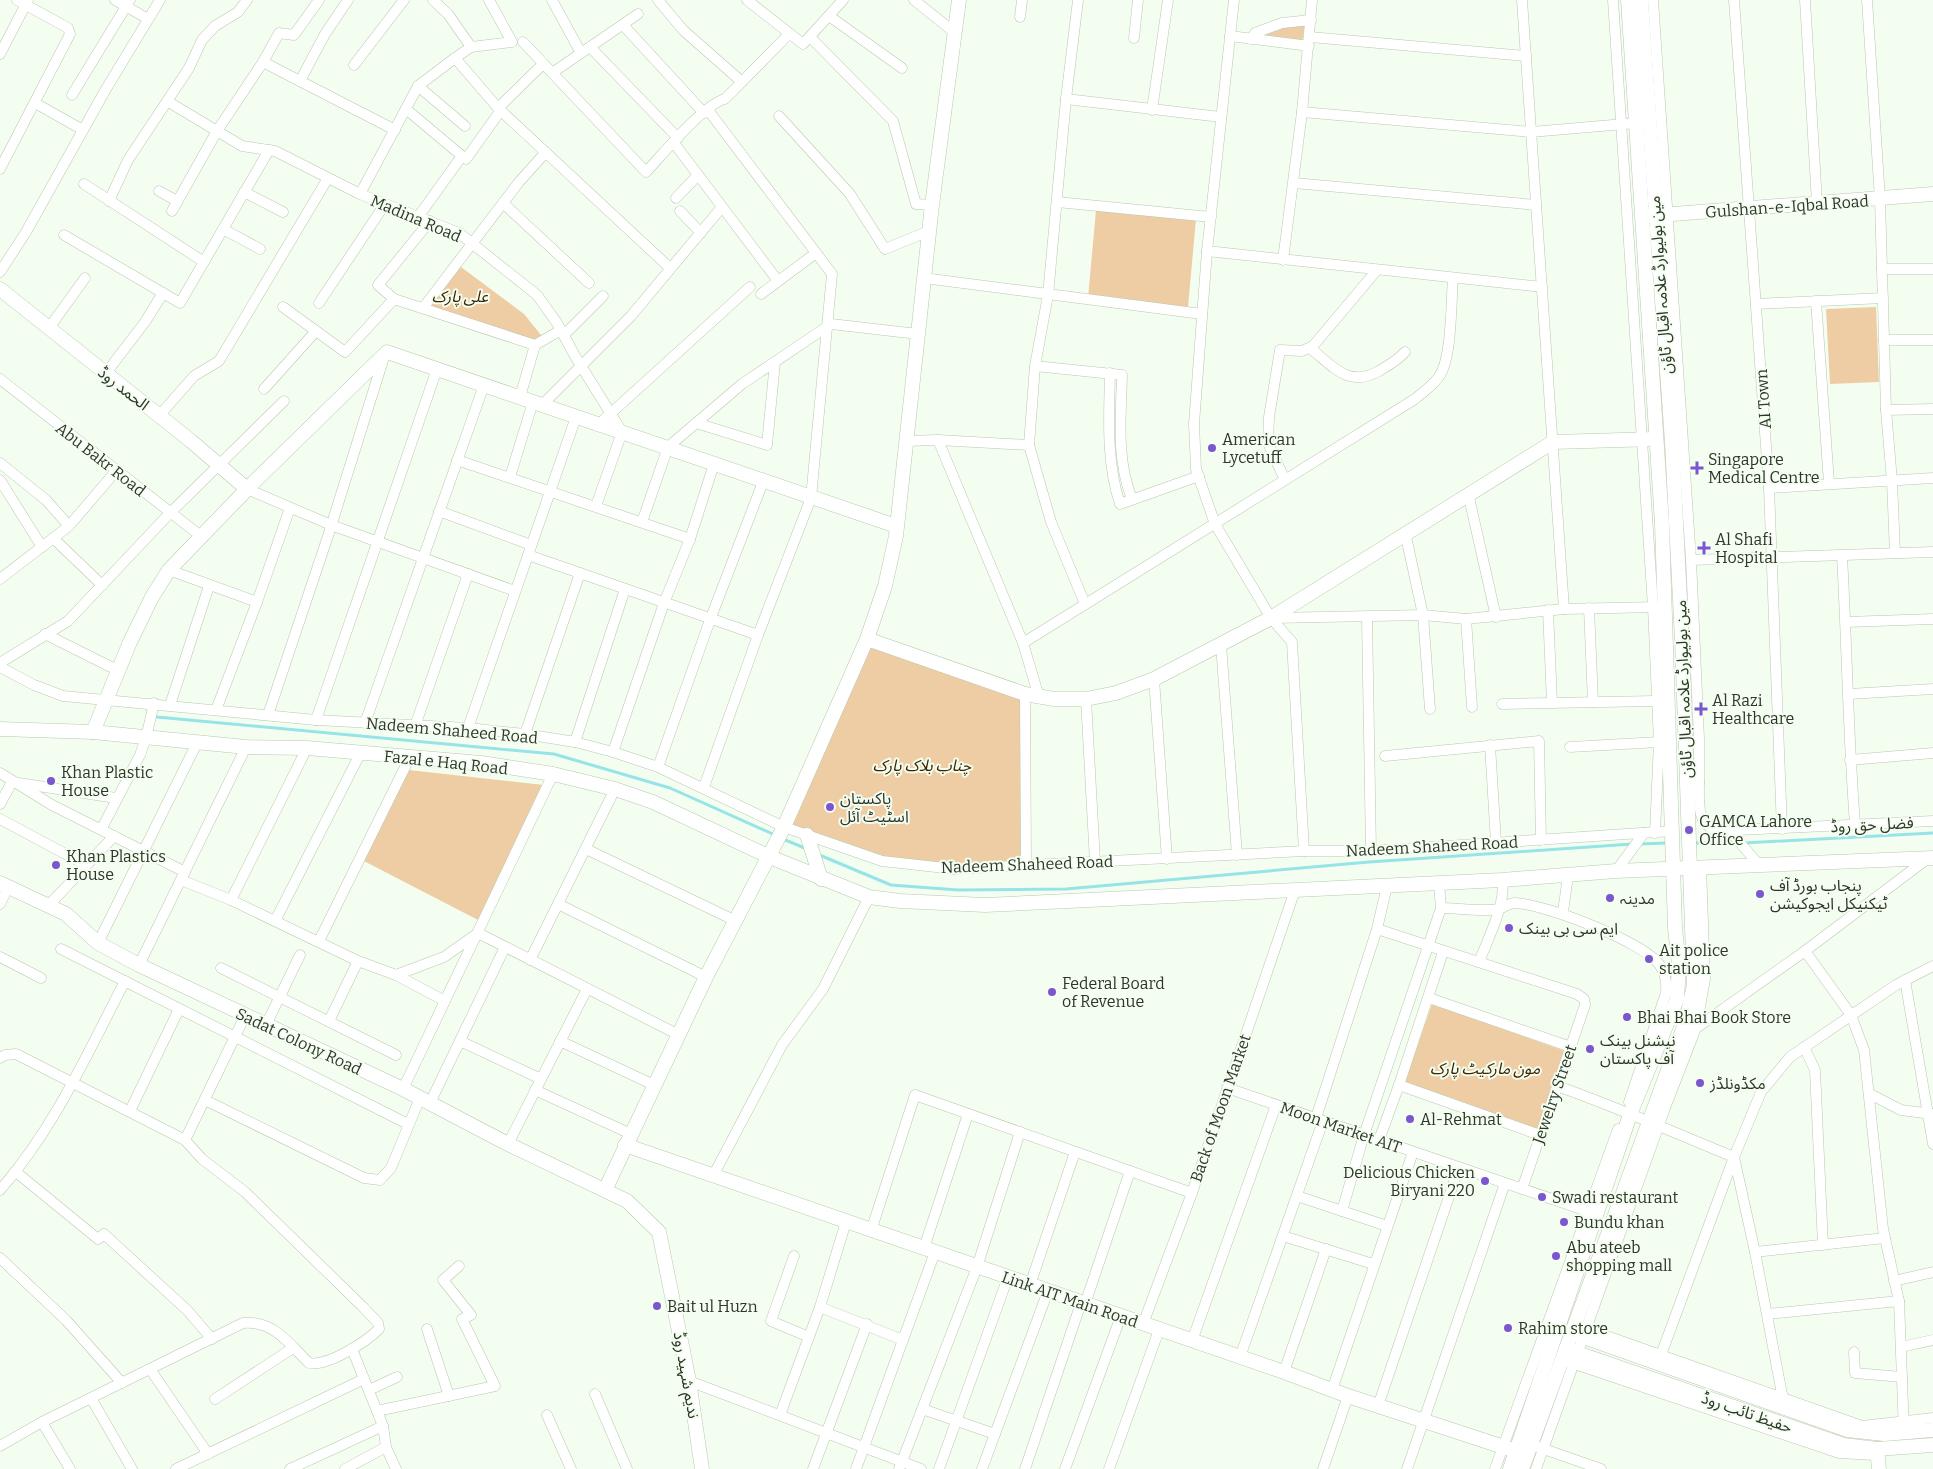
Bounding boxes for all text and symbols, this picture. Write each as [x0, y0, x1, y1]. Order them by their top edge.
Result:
street label: Madina Road [368, 191, 464, 246]
street label: Gulshan-e-Iqbal Road [1705, 191, 1870, 222]
street label: مین بولیوارڈ علامہ اقبال ٹاؤن [1645, 195, 1677, 375]
park label: علی پارک [432, 287, 488, 307]
street label: الحمد روڈ [94, 363, 153, 414]
street label: AI Town [1752, 368, 1775, 430]
street label: Abu Bakr Road [52, 418, 150, 501]
place label: American Lycetuff [1222, 430, 1295, 467]
marker: American Lycetuff [1206, 442, 1218, 454]
place label: Singapore Medical Centre [1708, 450, 1819, 487]
marker: Singapore Medical Centre [1690, 461, 1704, 475]
place label: Al Shafi Hospital [1715, 530, 1778, 567]
marker: Al Shafi Hospital [1697, 541, 1711, 555]
street label: مین بولیوارڈ علامہ اقبال ٹاؤن [1671, 599, 1697, 779]
place label: Al Razi Healthcare [1712, 691, 1794, 728]
marker: Al Razi Healthcare [1694, 702, 1708, 716]
street label: Nadeem Shaheed Road [365, 714, 539, 748]
street label: Fazal e Haq Road [383, 747, 509, 779]
park label: چناب بلاک پارک [873, 756, 972, 776]
place label: Khan Plastic House [61, 763, 153, 800]
marker: Khan Plastic House [45, 775, 57, 787]
place label: پاکستان اسٹیٹ آئل [840, 789, 909, 826]
marker: پاکستان اسٹیٹ آئل [824, 801, 836, 813]
place label: GAMCA Lahore Office [1699, 812, 1812, 849]
street label: فضل حق روڈ [1830, 813, 1914, 837]
marker: GAMCA Lahore Office [1683, 824, 1695, 836]
street label: Nadeem Shaheed Road [1345, 832, 1519, 861]
place label: Khan Plastics House [66, 847, 166, 884]
street label: Nadeem Shaheed Road [940, 852, 1114, 877]
marker: Khan Plastics House [50, 859, 62, 871]
place label: پنجاب بورڈ آف ٹیکنیکل ایجوکیشن [1770, 876, 1888, 913]
marker: پنجاب بورڈ آف ٹیکنیکل ایجوکیشن [1754, 888, 1766, 900]
place label: مدینہ [1620, 889, 1655, 908]
marker: مدینہ [1604, 892, 1616, 904]
place label: ایم سی بی بینک [1519, 919, 1618, 941]
marker: ایم سی بی بینک [1503, 922, 1515, 934]
place label: Ait police station [1659, 941, 1729, 978]
marker: Ait police station [1643, 953, 1655, 965]
place label: Federal Board of Revenue [1062, 974, 1165, 1011]
marker: Federal Board of Revenue [1046, 986, 1058, 998]
street label: Sadat Colony Road [233, 1004, 365, 1079]
place label: Bhai Bhai Book Store [1637, 1008, 1791, 1027]
marker: Bhai Bhai Book Store [1621, 1011, 1633, 1023]
place label: نیشنل بینک آف پاکستان [1600, 1031, 1676, 1069]
street label: Back of Moon Market [1186, 1032, 1255, 1185]
street label: Jewelry Street [1528, 1042, 1580, 1147]
marker: نیشنل بینک آف پاکستان [1584, 1043, 1596, 1055]
park label: مون مارکیٹ پارک [1430, 1059, 1541, 1079]
place label: مکڈونلڈز [1709, 1074, 1766, 1093]
marker: مکڈونلڈز [1694, 1077, 1706, 1089]
street label: Moon Market AIT [1278, 1098, 1404, 1157]
place label: Al-Rehmat [1420, 1110, 1502, 1129]
marker: Al-Rehmat [1404, 1113, 1416, 1125]
place label: Delicious Chicken Biryani 220 [1343, 1163, 1475, 1200]
marker: Delicious Chicken Biryani 220 [1479, 1175, 1491, 1187]
place label: Swadi restaurant [1552, 1188, 1679, 1207]
marker: Swadi restaurant [1536, 1191, 1548, 1203]
place label: Bundu khan [1574, 1213, 1664, 1232]
marker: Bundu khan [1558, 1216, 1570, 1228]
place label: Abu ateeb shopping mall [1566, 1238, 1673, 1275]
marker: Abu ateeb shopping mall [1550, 1250, 1562, 1262]
street label: Link AIT Main Road [999, 1267, 1141, 1332]
place label: Bait ul Huzn [667, 1297, 758, 1316]
marker: Bait ul Huzn [651, 1300, 663, 1312]
place label: Rahim store [1518, 1319, 1608, 1338]
marker: Rahim store [1502, 1322, 1514, 1334]
street label: ندیم شہید روڈ [667, 1330, 703, 1420]
street label: حفیظ تائب روڈ [1699, 1388, 1795, 1437]

